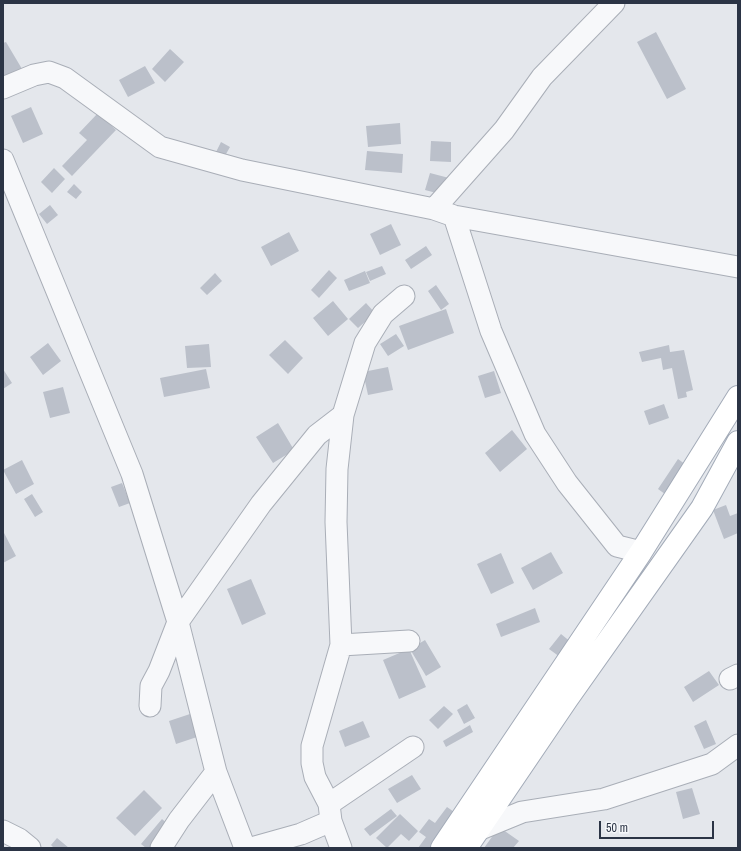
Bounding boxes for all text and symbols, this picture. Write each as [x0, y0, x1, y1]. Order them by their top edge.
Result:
scale bar [601, 813, 716, 839]
text: 50 m [606, 820, 628, 836]

